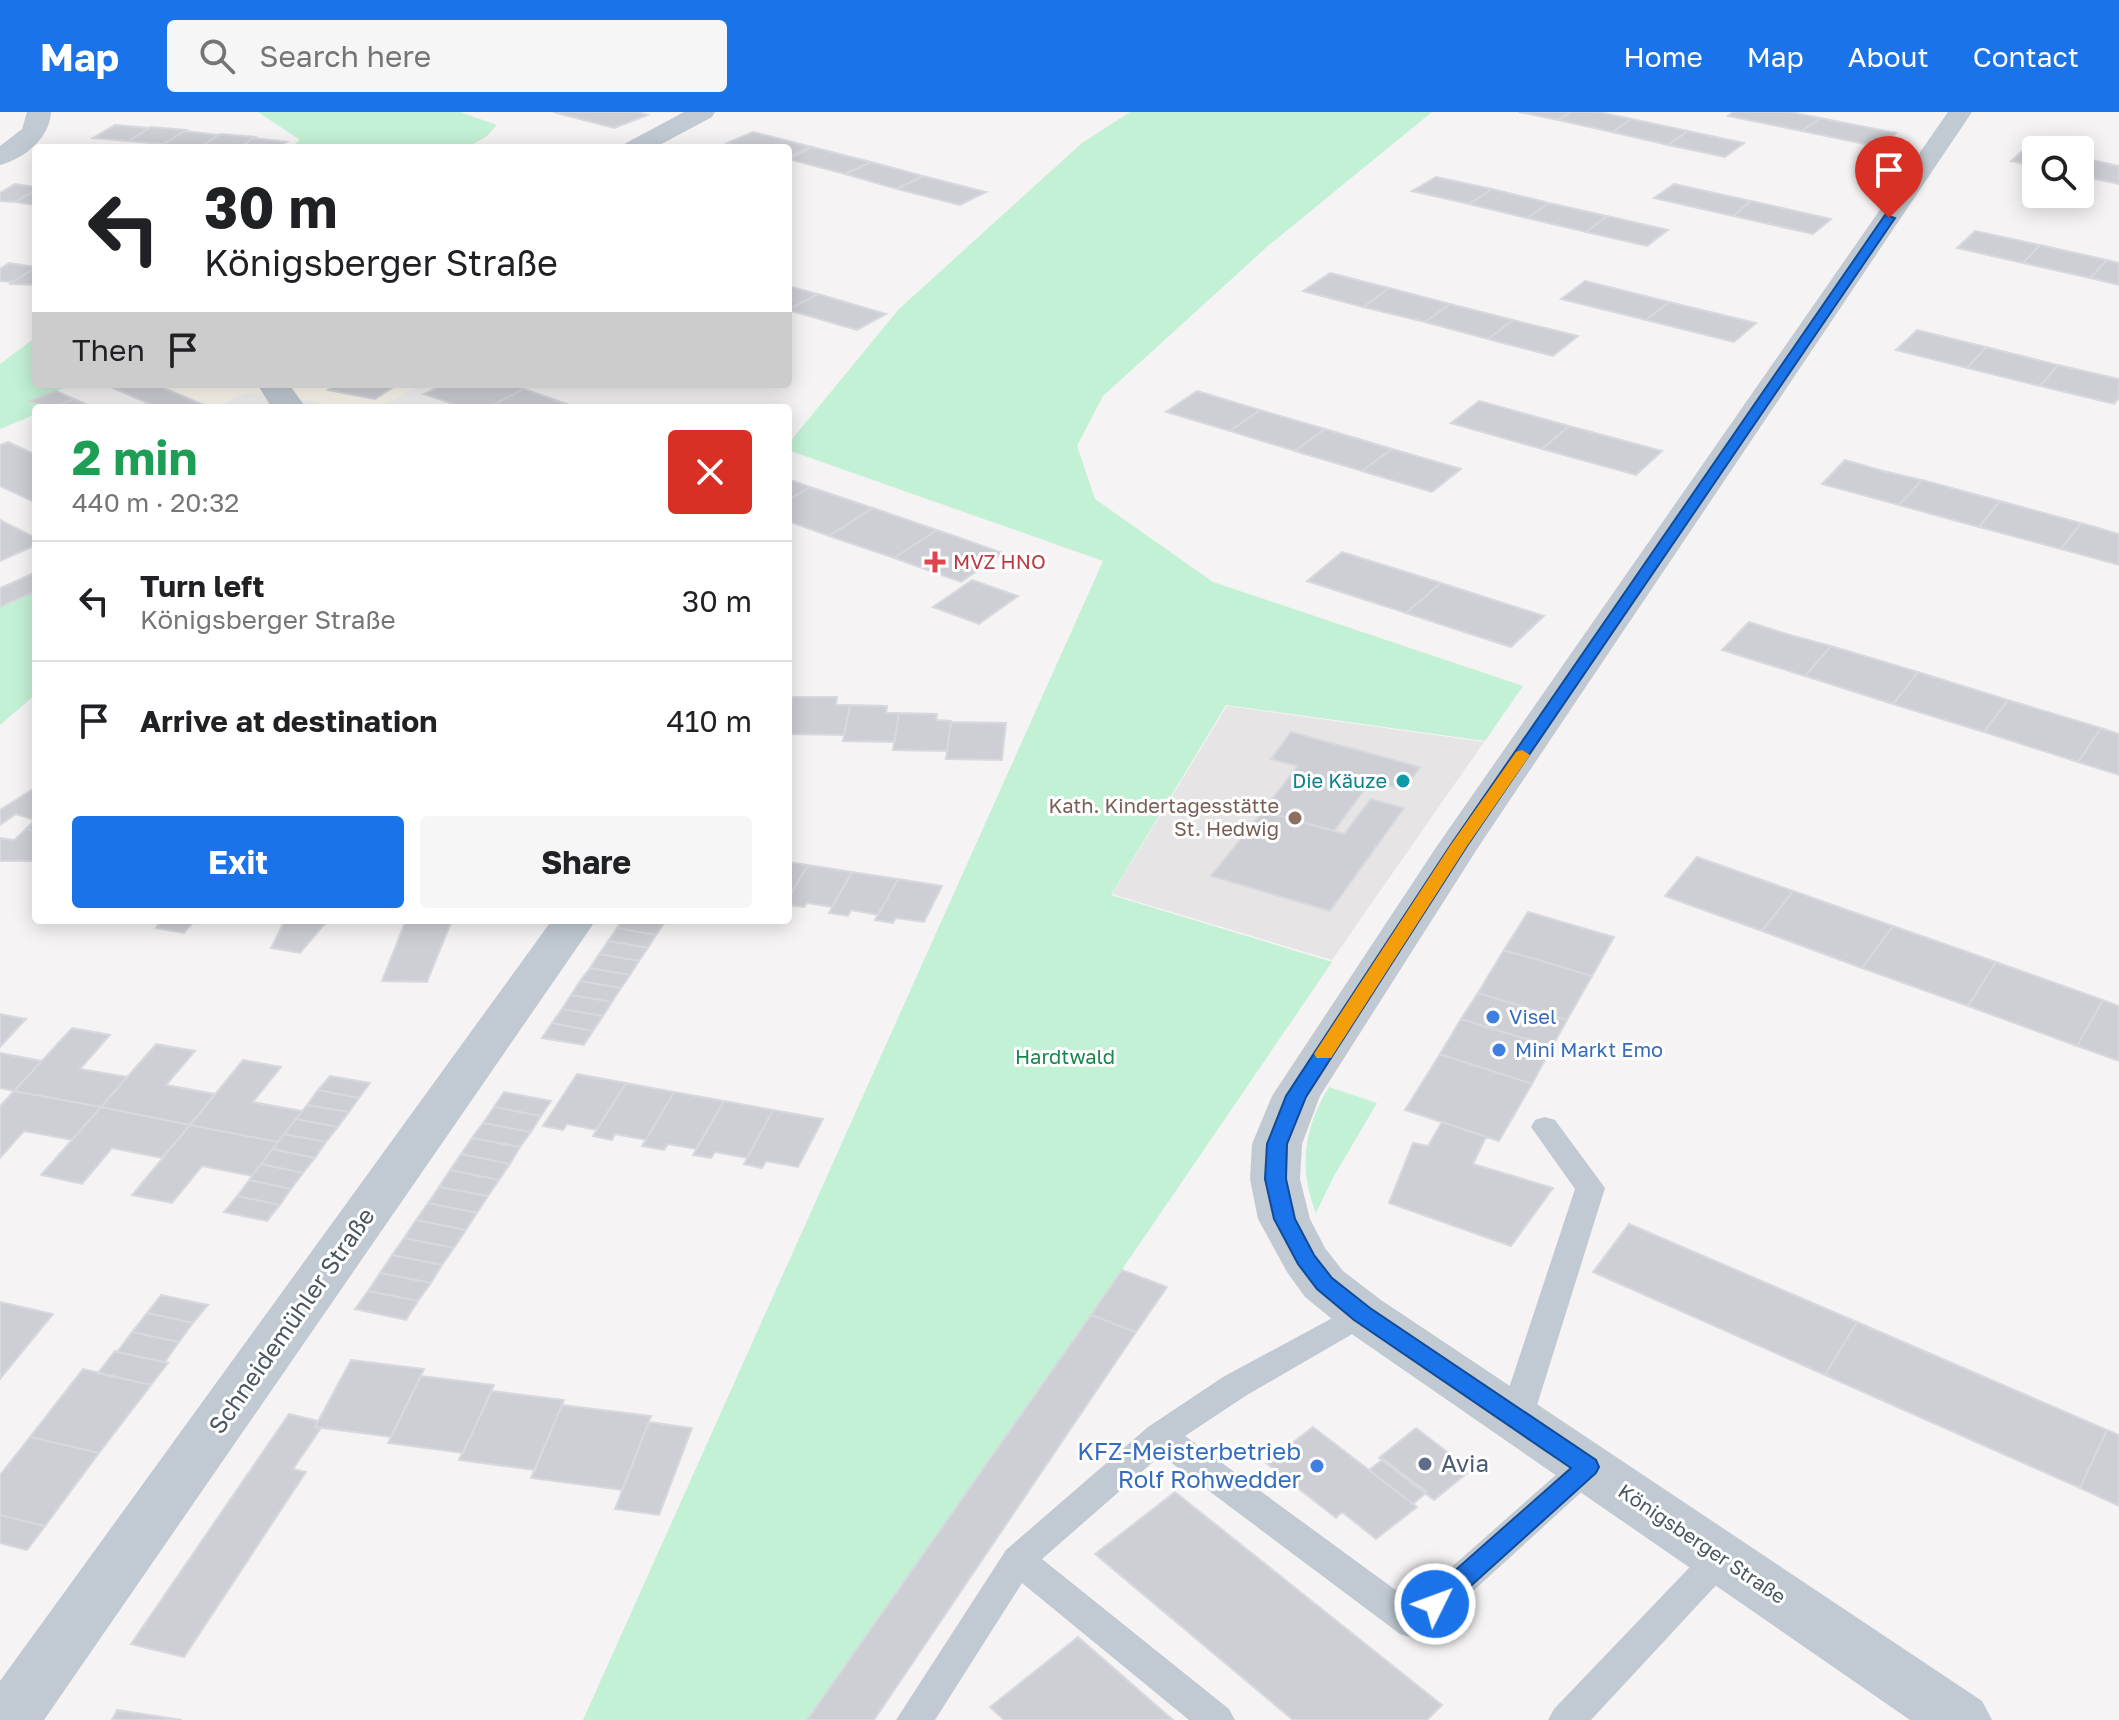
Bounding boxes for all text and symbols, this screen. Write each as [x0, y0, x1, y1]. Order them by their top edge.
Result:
search box [167, 20, 727, 92]
text: Map [40, 34, 119, 79]
icon: search [195, 34, 239, 78]
text: Search here [259, 38, 431, 74]
text: Home [1624, 40, 1703, 73]
text: Map [1747, 40, 1804, 73]
text: About [1848, 40, 1929, 73]
text: Contact [1973, 40, 2079, 73]
pin [1855, 136, 1923, 218]
map controls [2022, 136, 2094, 208]
button: search [2022, 136, 2094, 208]
icon: arrive [1867, 148, 1911, 192]
text: 30 m [204, 173, 338, 240]
icon: left [72, 176, 176, 280]
text: Königsberger Straße [204, 241, 558, 284]
icon: arrive [161, 328, 205, 372]
text: Then [72, 332, 145, 368]
text: 2 min [72, 428, 197, 486]
button: close [668, 430, 752, 514]
text: 440 m · 20:32 [72, 487, 239, 518]
place label: MVZ HNO [953, 549, 1046, 573]
marker: MVZ HNO [924, 551, 946, 573]
text: Turn left [140, 568, 265, 604]
icon: left [72, 579, 116, 623]
text: 30 m [682, 583, 752, 619]
text: Königsberger Straße [140, 604, 396, 635]
icon: arrive [72, 699, 116, 743]
text: Arrive at destination [140, 703, 437, 739]
text: 410 m [667, 703, 752, 739]
place label: Die Käuze [1292, 768, 1387, 792]
marker: Die Käuze [1394, 772, 1412, 790]
place label: Kath. Kindertagesstätte St. Hedwig [1049, 793, 1279, 840]
marker: Kath. Kindertagesstätte St. Hedwig [1286, 809, 1304, 827]
button: Exit [72, 816, 404, 908]
button: Share [420, 816, 752, 908]
place label: Visel [1509, 1004, 1556, 1028]
marker: Visel [1484, 1008, 1502, 1026]
place label: Mini Markt Emo [1515, 1037, 1663, 1061]
marker: Mini Markt Emo [1490, 1041, 1508, 1059]
park label: Hardtwald [1015, 1044, 1115, 1068]
street label: Schneidemühler Straße [202, 1202, 380, 1439]
place label: KFZ-Meisterbetrieb Rolf Rohwedder [1077, 1436, 1301, 1493]
place label: Avia [1441, 1448, 1489, 1477]
marker: Avia [1416, 1455, 1434, 1473]
marker: KFZ-Meisterbetrieb Rolf Rohwedder [1308, 1457, 1326, 1475]
street label: Königsberger Straße [1614, 1478, 1791, 1608]
position arrow [1393, 1562, 1477, 1646]

